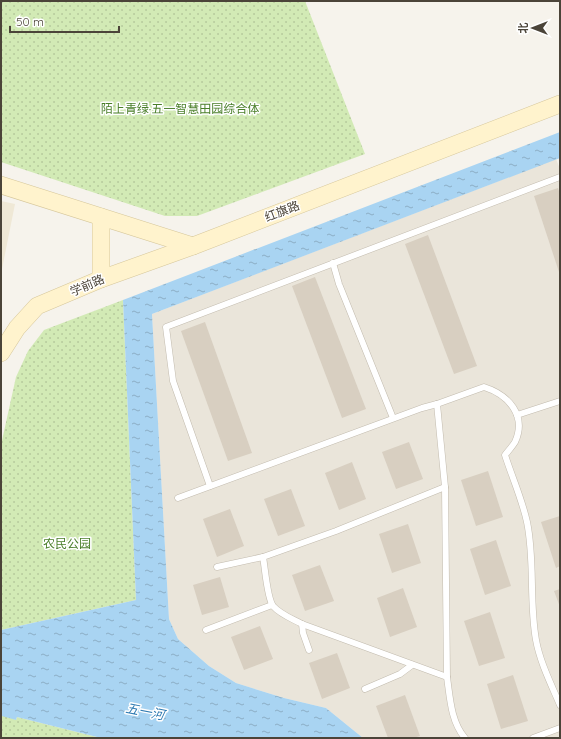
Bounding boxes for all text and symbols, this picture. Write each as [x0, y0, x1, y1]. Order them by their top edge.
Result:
scale bar [10, 8, 119, 34]
north arrow [513, 8, 553, 48]
text: 50 m [16, 14, 44, 29]
text: 北 [516, 23, 530, 34]
park label: 陌上青绿·五一智慧田园综合体 [101, 101, 259, 116]
street label: 红旗路 [263, 198, 301, 224]
street label: 学前路 [67, 271, 107, 299]
park label: 农民公园 [43, 536, 91, 551]
water label: 五一河 [124, 699, 169, 723]

